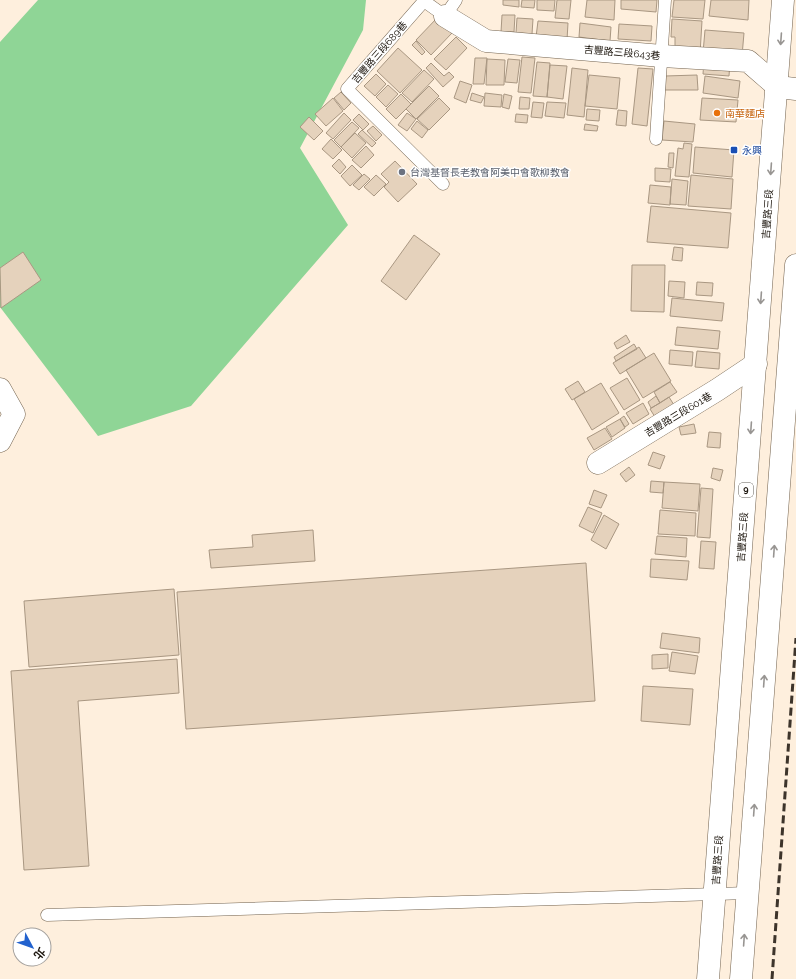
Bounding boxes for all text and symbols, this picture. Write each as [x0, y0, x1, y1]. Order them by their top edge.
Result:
street label: 吉豐路三段689巷 [350, 19, 409, 85]
one-way arrow [777, 32, 784, 45]
street label: 吉豐路三段643巷 [583, 44, 661, 61]
marker: 南華麵店 [712, 108, 722, 118]
place label: 南華麵店 [725, 108, 765, 119]
marker: 永興 [729, 145, 739, 155]
place label: 永興 [742, 145, 762, 156]
one-way arrow [767, 162, 775, 175]
marker: 台灣基督長老教會阿美中會歌柳教會 [397, 167, 407, 177]
place label: 台灣基督長老教會阿美中會歌柳教會 [410, 167, 570, 178]
street label: 吉豐路三段 [760, 189, 775, 239]
one-way arrow [757, 291, 764, 304]
street label: 吉豐路三段601巷 [643, 390, 714, 439]
one-way arrow [747, 421, 754, 434]
road number: 9 [739, 483, 753, 497]
street label: 吉豐路三段 [735, 512, 750, 562]
one-way arrow [771, 545, 778, 558]
one-way arrow [761, 675, 768, 688]
one-way arrow [751, 804, 758, 817]
street label: 吉豐路三段 [710, 835, 725, 885]
north arrow [12, 927, 52, 967]
one-way arrow [741, 934, 748, 947]
text: 北 [31, 945, 48, 962]

